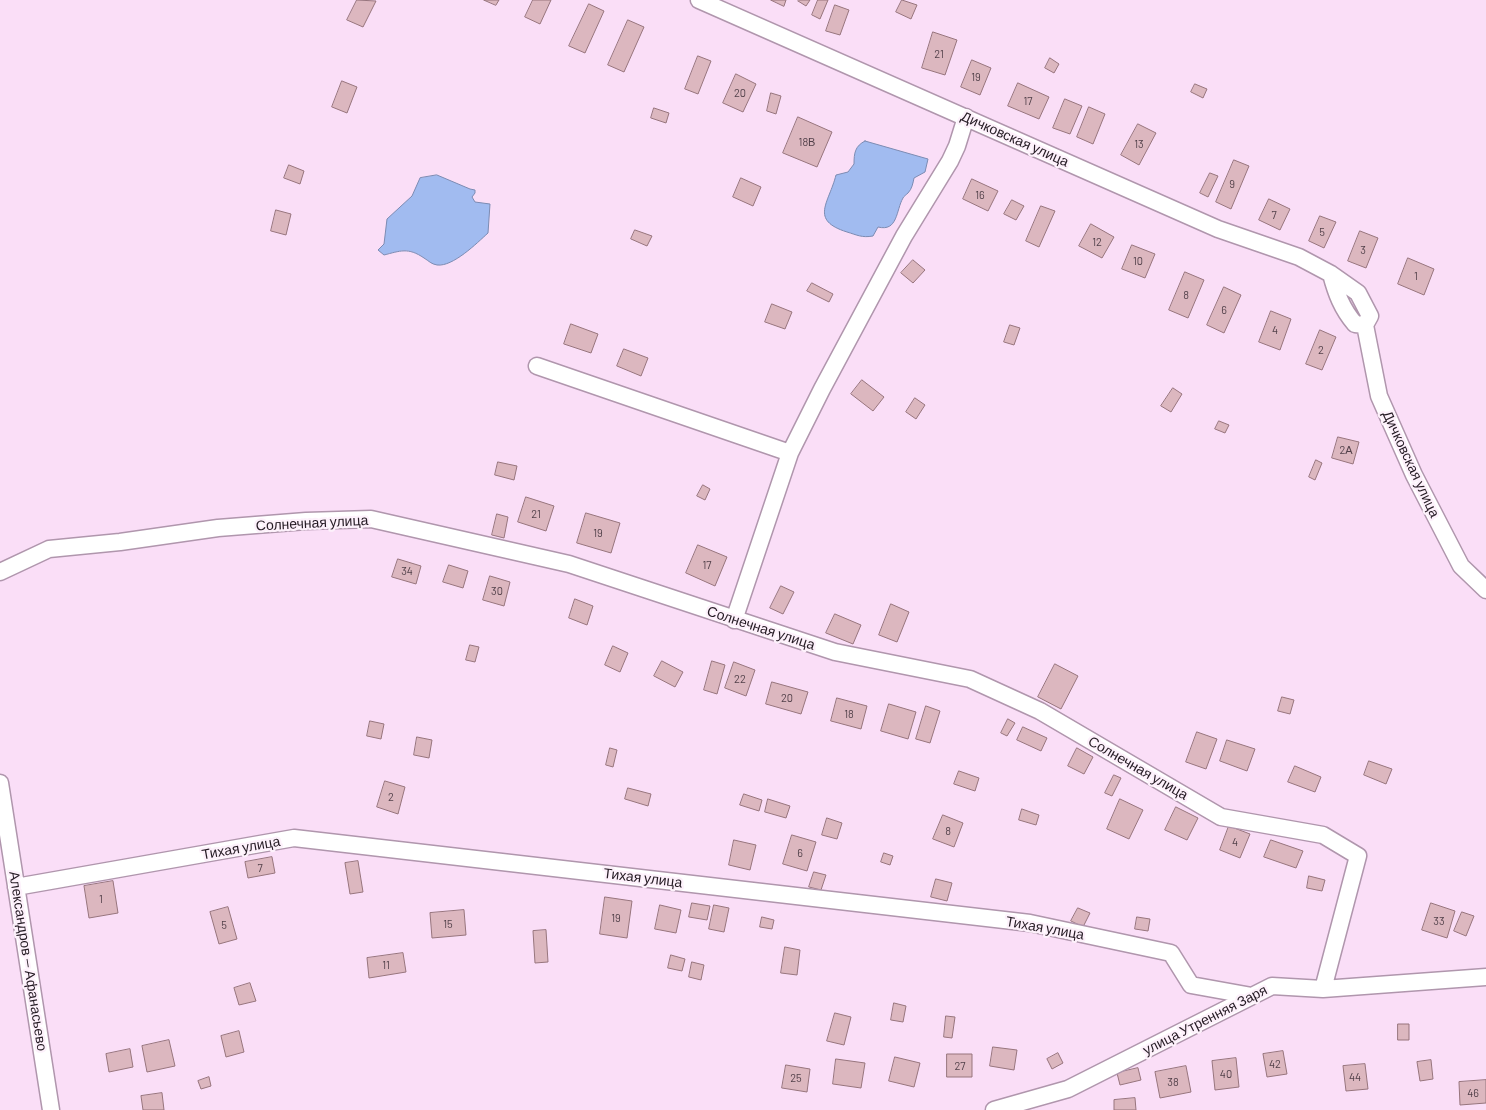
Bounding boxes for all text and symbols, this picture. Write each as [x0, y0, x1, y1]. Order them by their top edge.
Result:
house number: 21 [934, 47, 944, 61]
house number: 19 [971, 70, 981, 84]
house number: 20 [734, 86, 746, 100]
house number: 17 [1023, 94, 1033, 108]
street label: Дичковская улица [959, 108, 1071, 170]
house number: 18В [799, 135, 815, 149]
house number: 13 [1134, 137, 1144, 151]
house number: 9 [1229, 177, 1235, 191]
house number: 16 [975, 188, 985, 202]
house number: 7 [1271, 208, 1277, 222]
house number: 5 [1319, 225, 1325, 239]
house number: 12 [1092, 235, 1102, 249]
house number: 3 [1360, 243, 1366, 257]
house number: 10 [1133, 254, 1143, 268]
house number: 1 [1414, 269, 1418, 283]
house number: 8 [1183, 288, 1189, 302]
house number: 6 [1221, 303, 1227, 317]
house number: 4 [1272, 323, 1278, 337]
house number: 2 [1318, 343, 1324, 357]
street label: Дичковская улица [1379, 408, 1443, 520]
house number: 2А [1339, 443, 1353, 457]
house number: 21 [531, 507, 541, 521]
street label: Солнечная улица [255, 512, 369, 534]
house number: 19 [593, 526, 603, 540]
house number: 17 [702, 558, 712, 572]
house number: 34 [401, 564, 413, 578]
house number: 30 [491, 584, 503, 598]
street label: Солнечная улица [705, 603, 817, 653]
house number: 22 [734, 672, 746, 686]
house number: 20 [781, 691, 793, 705]
house number: 18 [844, 707, 854, 721]
street label: Солнечная улица [1085, 733, 1191, 803]
house number: 2 [388, 790, 394, 804]
house number: 8 [945, 824, 951, 838]
street label: Тихая улица [201, 833, 281, 863]
house number: 4 [1232, 835, 1238, 849]
house number: 6 [797, 846, 803, 860]
house number: 7 [257, 861, 263, 875]
street label: Тихая улица [603, 865, 683, 891]
street label: Александров — Афанасьево [5, 870, 51, 1052]
house number: 1 [99, 892, 103, 906]
house number: 19 [611, 911, 621, 925]
street label: Тихая улица [1005, 913, 1085, 943]
house number: 33 [1433, 914, 1445, 928]
house number: 15 [443, 917, 453, 931]
house number: 5 [221, 918, 227, 932]
house number: 11 [382, 958, 390, 972]
street label: улица Утренняя Заря [1140, 981, 1270, 1059]
house number: 42 [1269, 1057, 1281, 1071]
house number: 27 [954, 1059, 966, 1073]
house number: 40 [1220, 1067, 1232, 1081]
house number: 44 [1349, 1070, 1361, 1084]
house number: 25 [790, 1071, 802, 1085]
house number: 38 [1167, 1075, 1179, 1089]
house number: 46 [1467, 1086, 1479, 1100]

